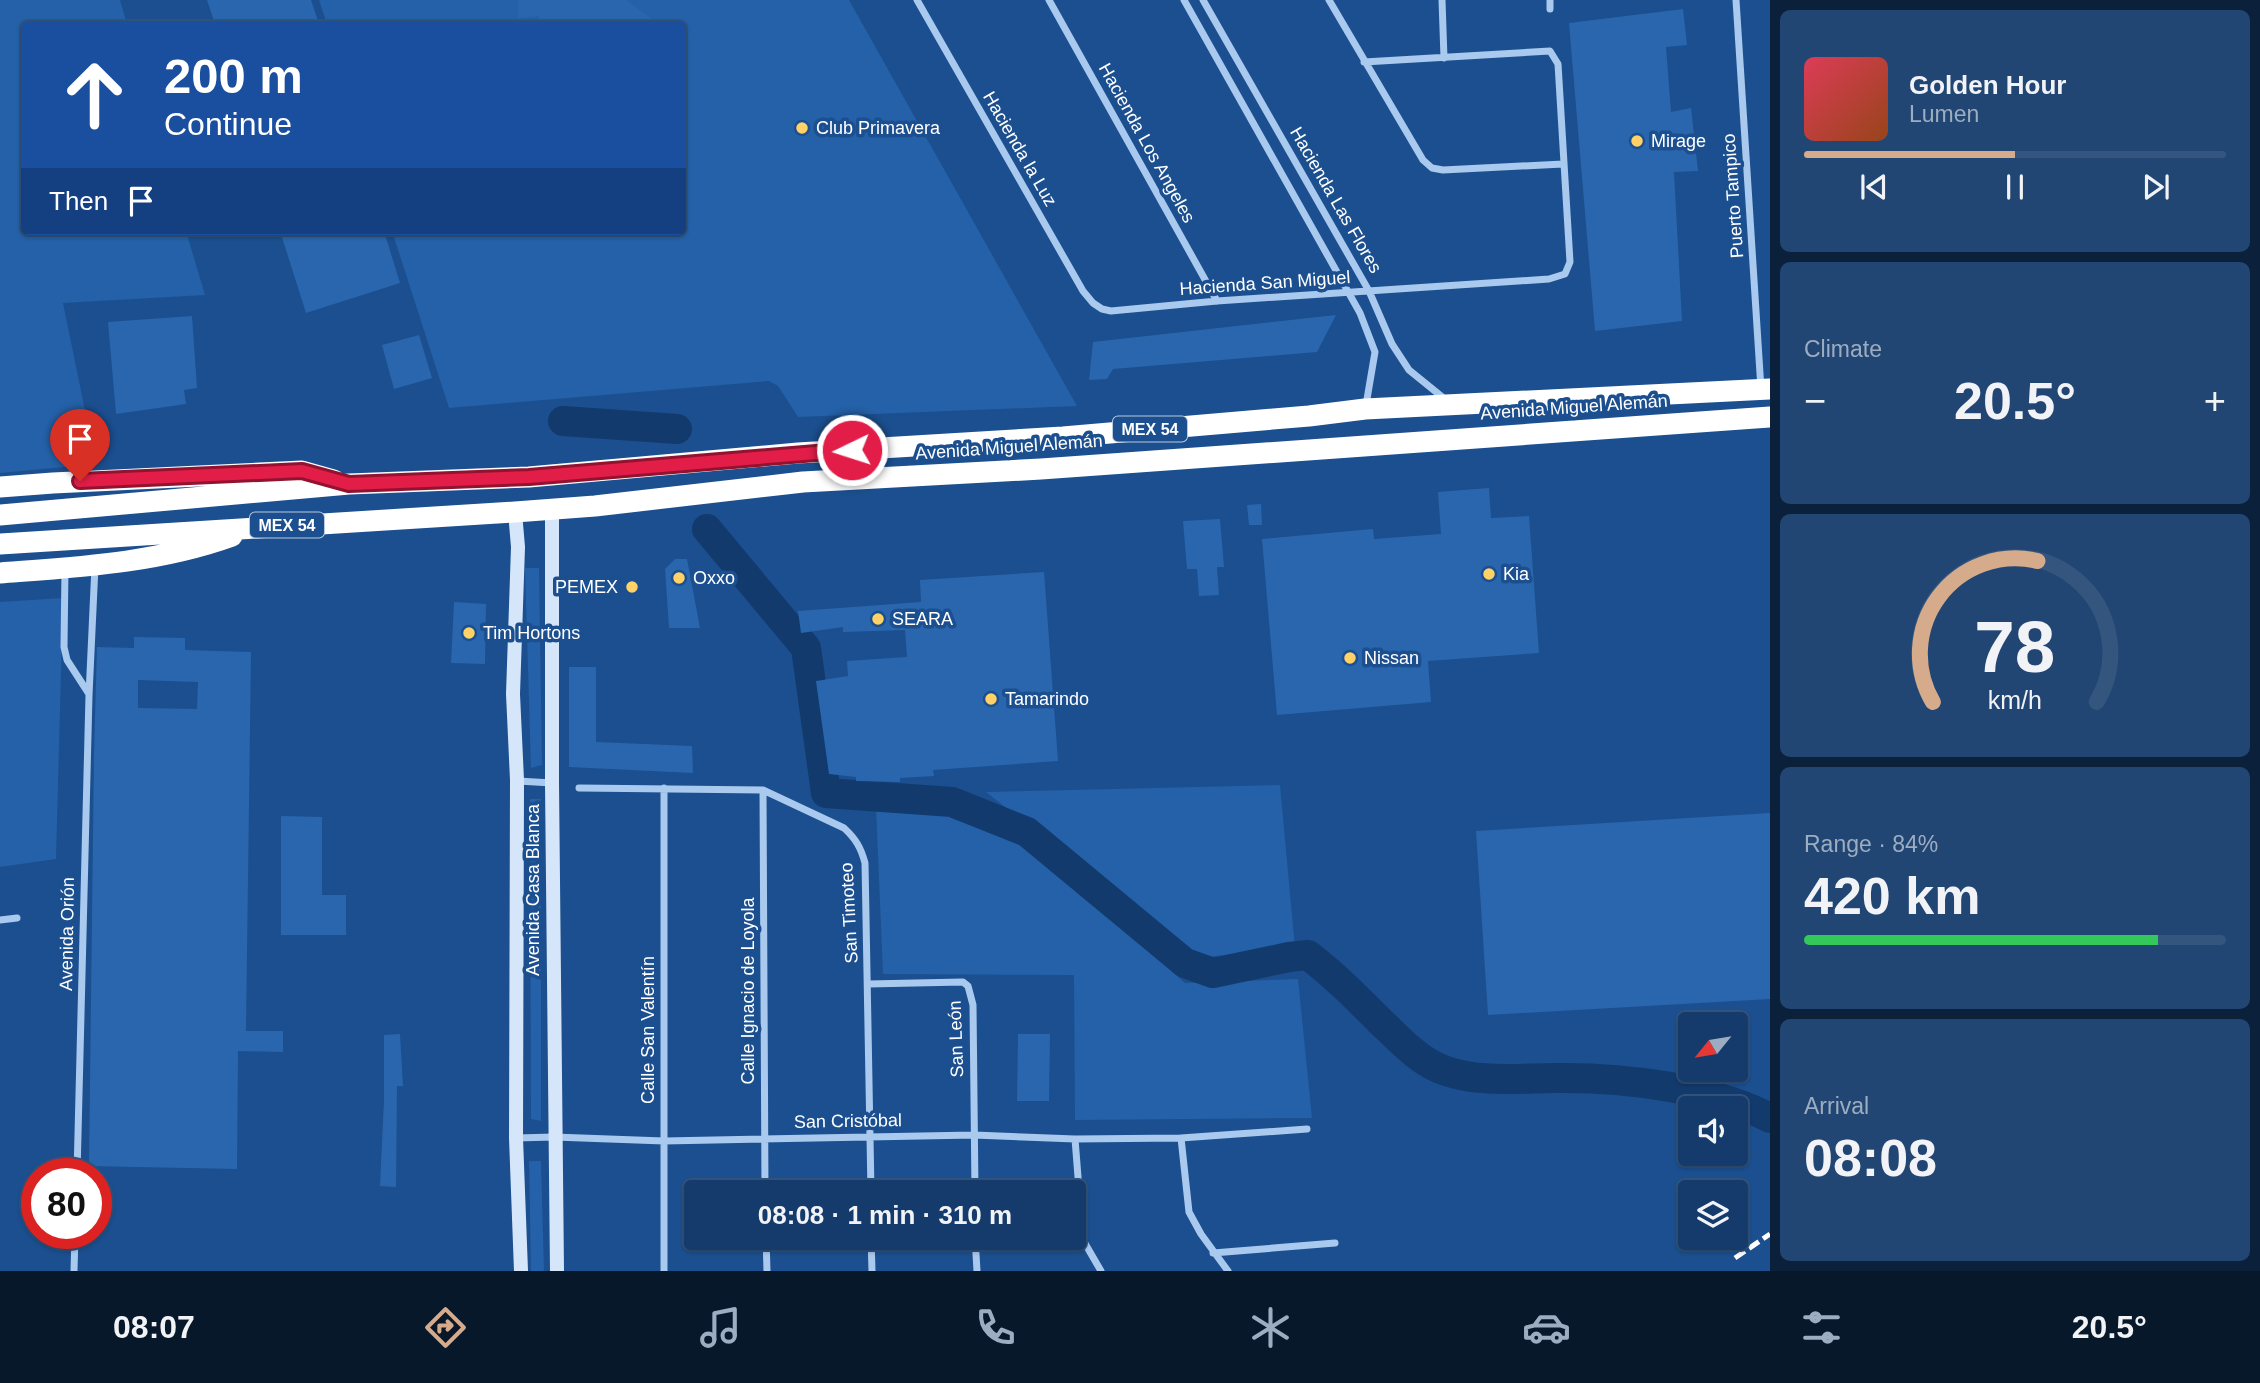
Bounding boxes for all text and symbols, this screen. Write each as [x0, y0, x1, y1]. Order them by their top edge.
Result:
icon: ahead [49, 49, 140, 140]
text: 200 m [164, 49, 303, 103]
street label: Hacienda Los Angeles [1095, 60, 1199, 226]
text: Golden Hour [1909, 70, 2066, 100]
street label: Hacienda la Luz [979, 88, 1061, 210]
text: Lumen [1909, 101, 1979, 127]
text: Continue [164, 106, 292, 142]
place label: Club Primavera [816, 118, 941, 138]
marker: Club Primavera [794, 120, 810, 136]
street label: Hacienda Las Flores [1286, 124, 1386, 276]
place label: Mirage [1651, 131, 1706, 151]
marker: Mirage [1629, 133, 1645, 149]
street label: Puerto Tampico [1719, 133, 1747, 259]
icon: previous [1855, 168, 1893, 206]
icon: pause [1996, 168, 2034, 206]
icon: next [2137, 168, 2175, 206]
icon: arrive [122, 182, 160, 220]
text: Then [49, 186, 108, 216]
street label: Hacienda San Miguel [1179, 267, 1351, 299]
text: Climate [1804, 336, 1882, 362]
text: 20.5° [1954, 372, 2076, 430]
text: − [1804, 380, 1826, 422]
text: + [2204, 380, 2226, 422]
street label: Avenida Miguel Alemán [1480, 390, 1668, 424]
pin [50, 409, 110, 481]
position arrow [815, 413, 889, 487]
road number: MEX 54 [1113, 416, 1187, 442]
icon: arrive [61, 420, 99, 458]
street label: Avenida Miguel Alemán [915, 430, 1103, 464]
road number: MEX 54 [250, 512, 324, 538]
place label: Kia [1503, 564, 1530, 584]
marker: Kia [1481, 566, 1497, 582]
place label: Oxxo [693, 568, 735, 588]
marker: Oxxo [671, 570, 687, 586]
place label: PEMEX [555, 577, 618, 597]
marker: PEMEX [624, 579, 640, 595]
text: 78 [1975, 606, 2055, 687]
place label: SEARA [892, 609, 953, 629]
marker: SEARA [870, 611, 886, 627]
place label: Tim Hortons [483, 623, 580, 643]
marker: Tim Hortons [461, 625, 477, 641]
place label: Nissan [1364, 648, 1419, 668]
marker: Nissan [1342, 650, 1358, 666]
text: km/h [1988, 685, 2042, 713]
place label: Tamarindo [1005, 689, 1089, 709]
marker: Tamarindo [983, 691, 999, 707]
street label: Avenida Casa Blanca [523, 803, 543, 976]
text: Range · 84% [1804, 831, 1938, 857]
street label: San Timoteo [836, 862, 862, 964]
text: 420 km [1804, 867, 1980, 925]
street label: Avenida Orión [56, 877, 78, 991]
street label: Calle Ignacio de Loyola [738, 896, 758, 1085]
street label: Calle San Valentín [638, 956, 658, 1104]
street label: San León [945, 1000, 967, 1078]
north arrow [1678, 1012, 1748, 1082]
map controls [1678, 1012, 1748, 1250]
text: Arrival [1804, 1093, 1869, 1119]
button: sound [1678, 1096, 1748, 1166]
street label: San Cristóbal [794, 1110, 902, 1132]
text: 08:08 [1804, 1129, 1937, 1187]
speed limit sign: 80 [21, 1158, 112, 1249]
button: layers [1678, 1180, 1748, 1250]
text: 08:08 · 1 min · 310 m [758, 1200, 1012, 1230]
icon: directions [421, 1303, 470, 1352]
icon: music [696, 1303, 745, 1352]
icon: phone [971, 1303, 1020, 1352]
icon: climate [1246, 1303, 1295, 1352]
icon: car [1522, 1303, 1571, 1352]
icon: filters [1797, 1303, 1846, 1352]
text: 08:07 [113, 1309, 195, 1345]
text: 20.5° [2072, 1309, 2147, 1345]

